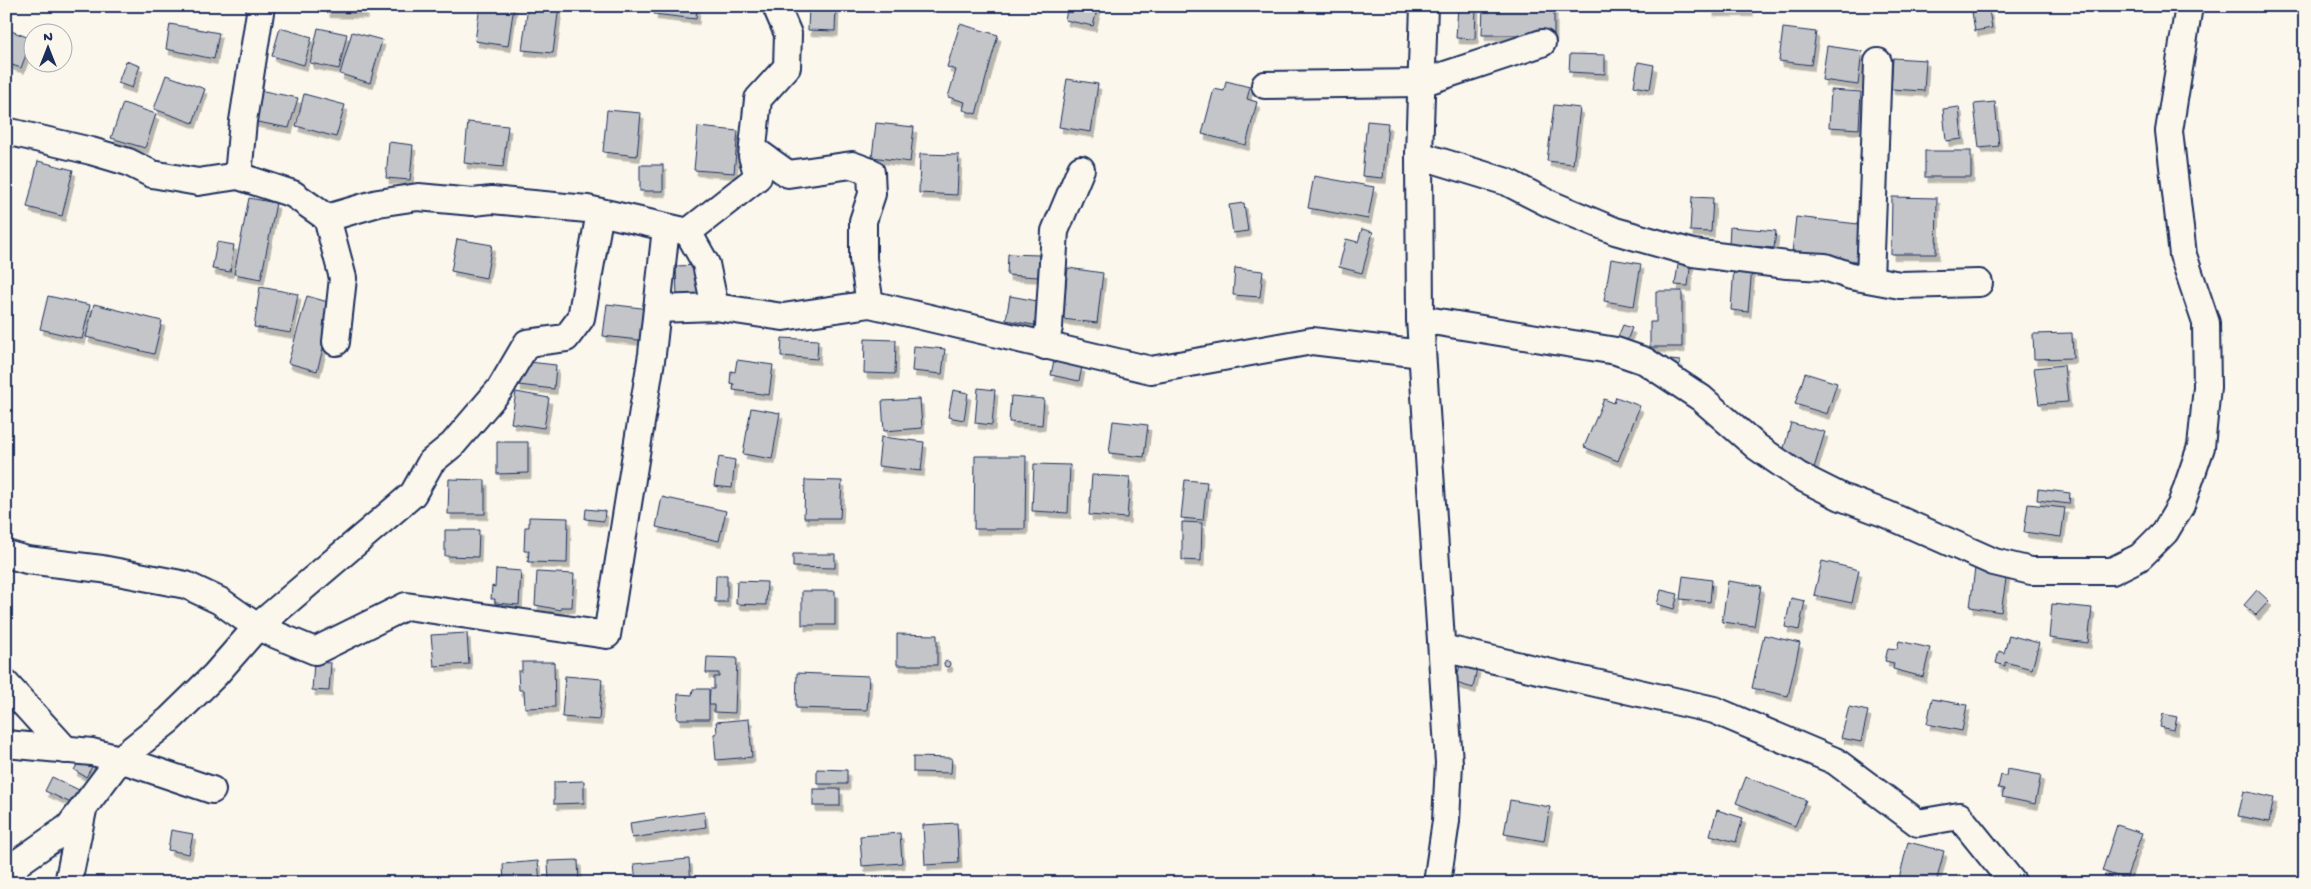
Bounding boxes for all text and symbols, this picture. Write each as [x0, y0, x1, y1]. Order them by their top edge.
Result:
north arrow [22, 22, 72, 72]
text: N [43, 29, 53, 46]

